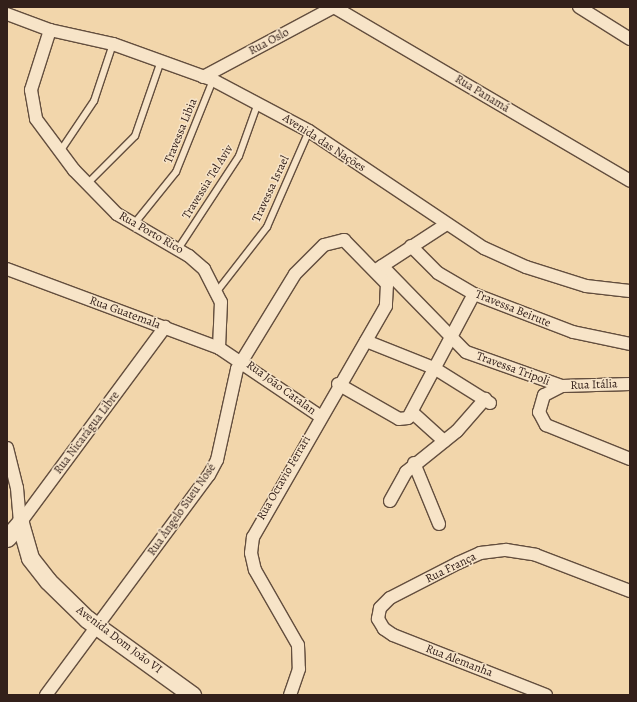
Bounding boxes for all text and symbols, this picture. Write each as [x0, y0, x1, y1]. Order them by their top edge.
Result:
street label: Rua Oslo [246, 25, 292, 59]
street label: Rua Panamá [452, 72, 512, 116]
street label: Travessa Libia [161, 96, 201, 166]
street label: Avenida das Nações [280, 111, 368, 175]
street label: Travessia Tel Aviv [179, 142, 237, 222]
street label: Travessa Israel [249, 154, 293, 224]
street label: Rua Porto Rico [116, 209, 186, 257]
street label: Travessa Beirute [473, 287, 553, 331]
street label: Rua Guatemala [87, 293, 163, 333]
street label: Travessa Tripoli [474, 349, 552, 389]
street label: Rua João Catalan [243, 358, 319, 418]
street label: Rua Itália [570, 377, 618, 393]
street label: Rua Nicarágua Libre [51, 389, 123, 477]
street label: Rua Octavio Ferrari [254, 433, 314, 523]
street label: Rua Ângelo Sueu Nosé [145, 461, 219, 559]
street label: Rua França [423, 550, 479, 586]
street label: Avenida Dom João VI [73, 603, 165, 677]
street label: Rua Alemanha [423, 642, 495, 680]

